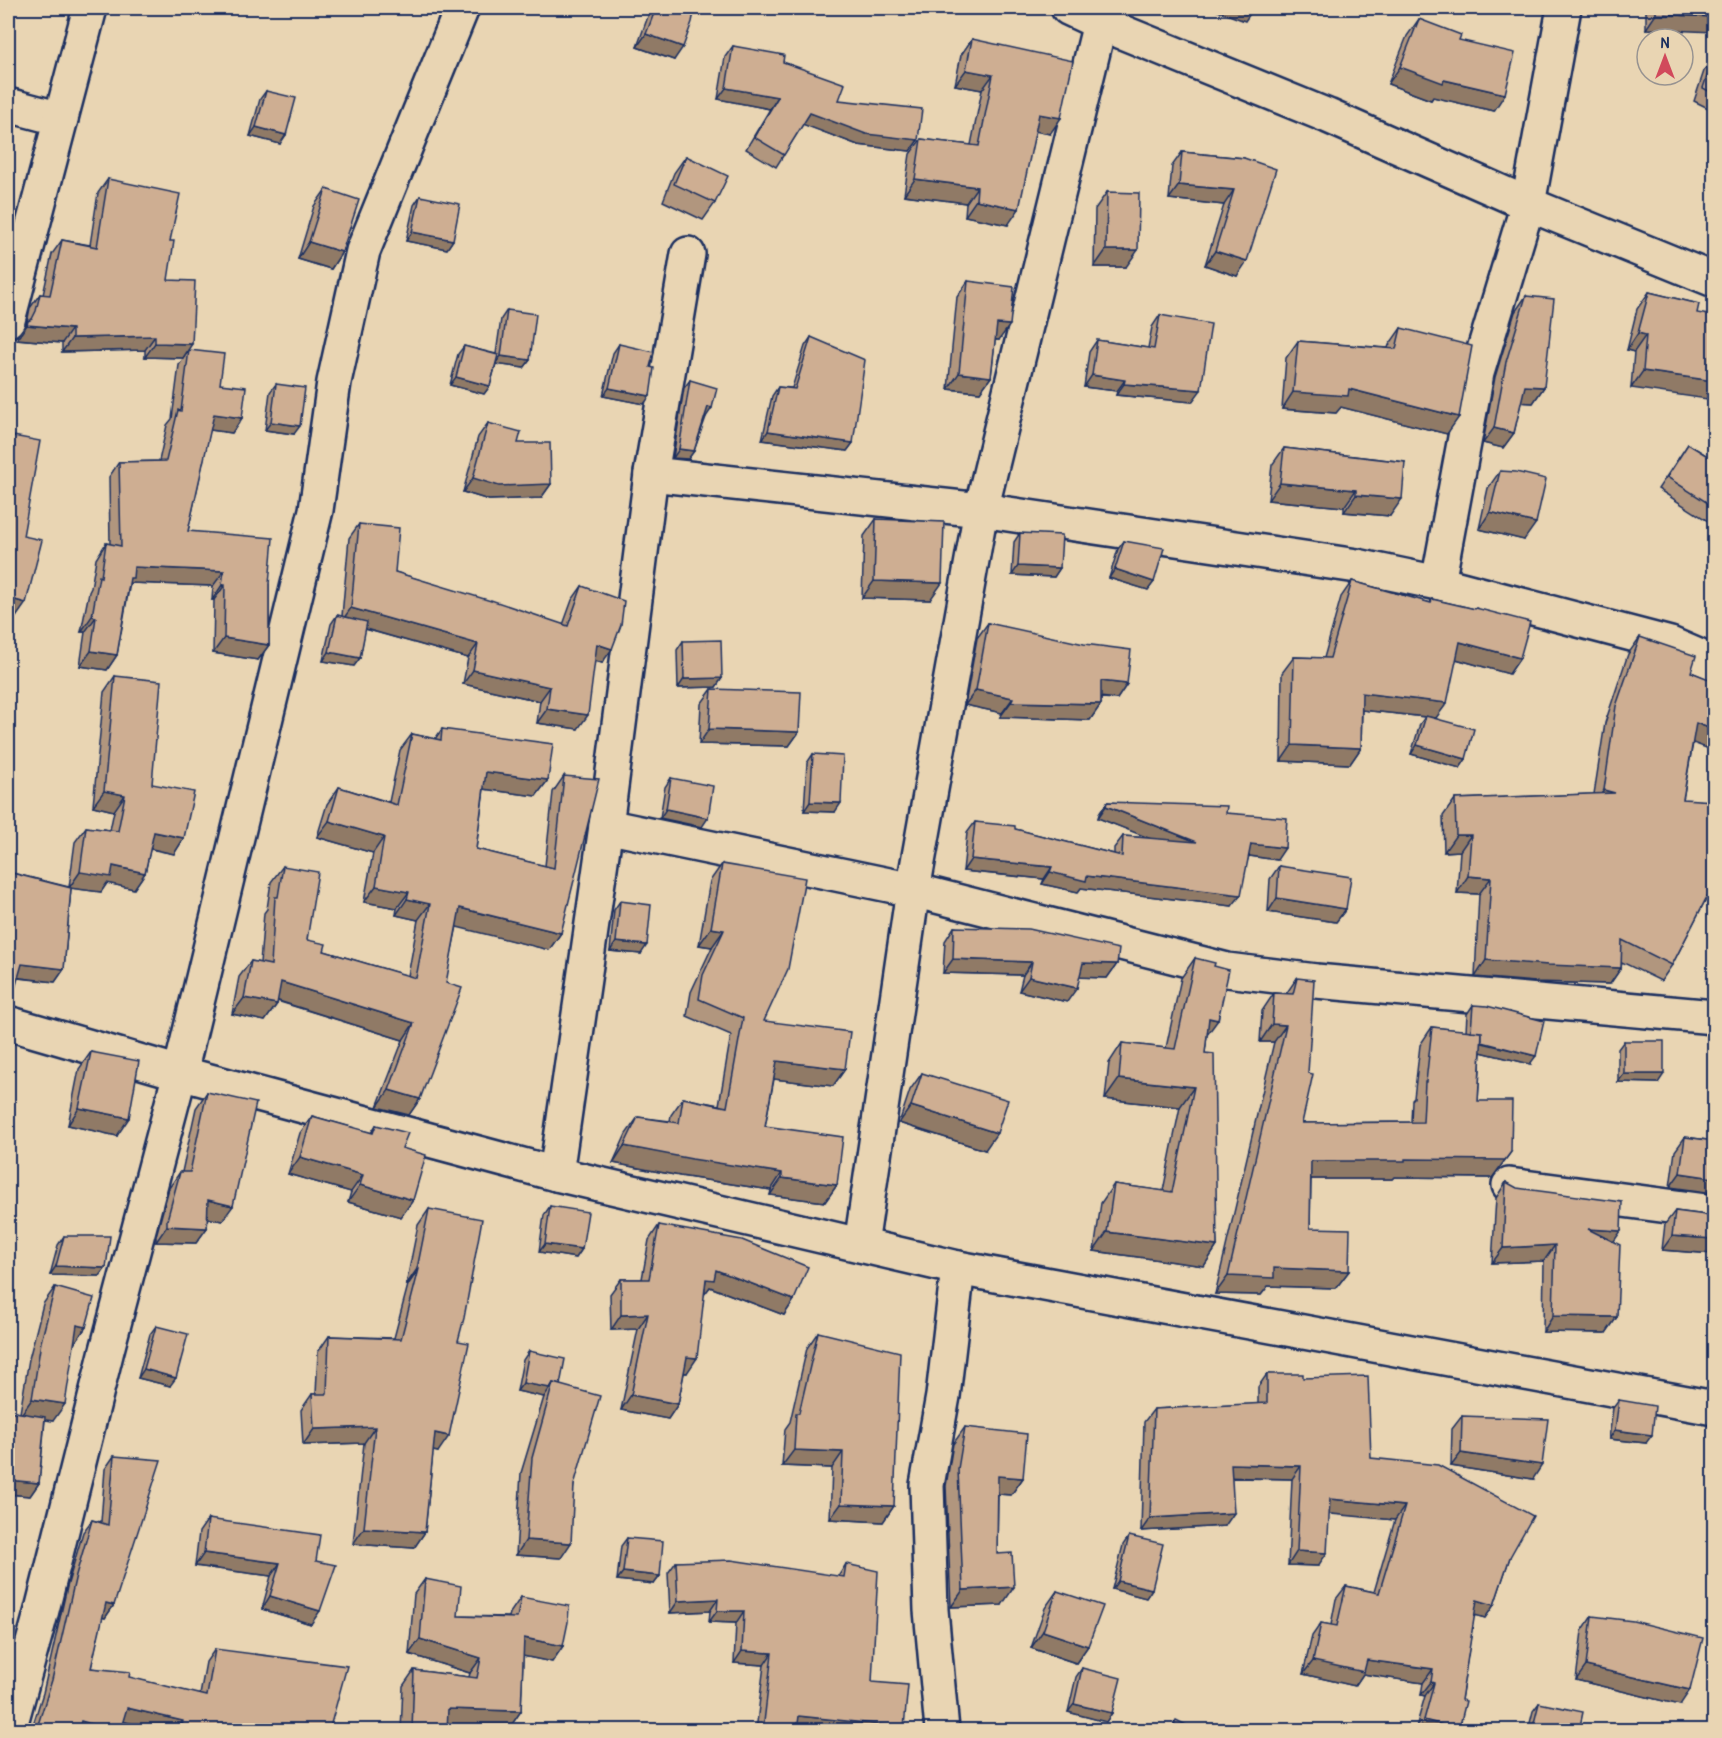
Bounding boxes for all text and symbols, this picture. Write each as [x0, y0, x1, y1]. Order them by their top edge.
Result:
north arrow [1635, 27, 1695, 87]
text: N [1661, 31, 1670, 53]

